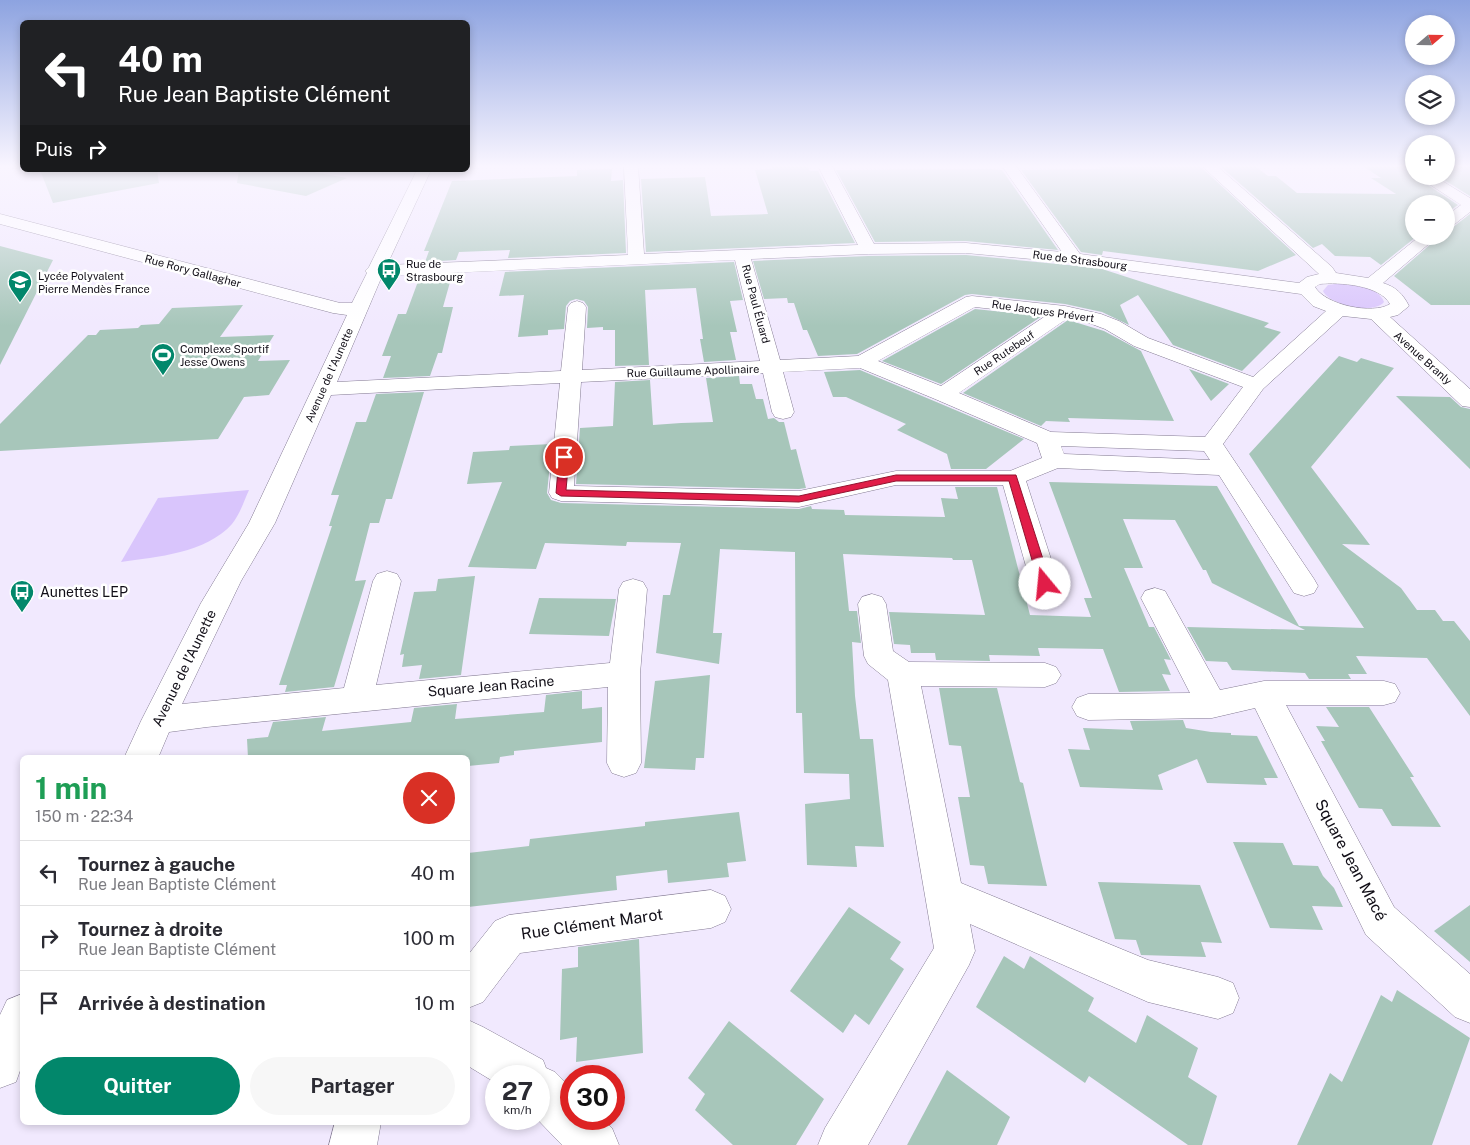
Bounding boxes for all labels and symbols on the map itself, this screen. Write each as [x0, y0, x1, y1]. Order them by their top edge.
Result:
north arrow [1405, 15, 1455, 65]
street label: Rue de Strasbourg [1032, 248, 1128, 272]
street label: Rue Rory Gallagher [143, 252, 243, 290]
bus stop icon: Rue de Strasbourg [376, 257, 402, 291]
place label: Rue de Strasbourg [406, 258, 463, 283]
street label: Rue Paul Éluard [740, 263, 773, 345]
school or university icon: Lycée Polyvalent Pierre Mendès France [7, 269, 33, 303]
place label: Lycée Polyvalent Pierre Mendès France [38, 270, 150, 295]
street label: Rue Jacques Prévert [991, 298, 1095, 324]
street label: Avenue de l'Aunette [303, 326, 355, 424]
street label: Rue Rutebeuf [972, 328, 1037, 378]
street label: Avenue Branly [1392, 329, 1454, 387]
sports icon: Complexe Sportif Jesse Owens [150, 342, 176, 376]
place label: Complexe Sportif Jesse Owens [180, 343, 270, 368]
street label: Rue Guillaume Apollinaire [626, 363, 760, 379]
pin [543, 436, 585, 478]
position arrow [1018, 557, 1070, 609]
bus stop icon: Aunettes LEP [9, 579, 35, 613]
place label: Aunettes LEP [40, 584, 128, 600]
street label: Avenue de l’Aunette [149, 607, 219, 729]
street label: Square Jean Racine [427, 672, 555, 699]
street label: Square Jean Macé [1311, 796, 1391, 924]
street label: Rue Clément Marot [520, 905, 664, 943]
speed limit sign: 30 [560, 1065, 625, 1130]

